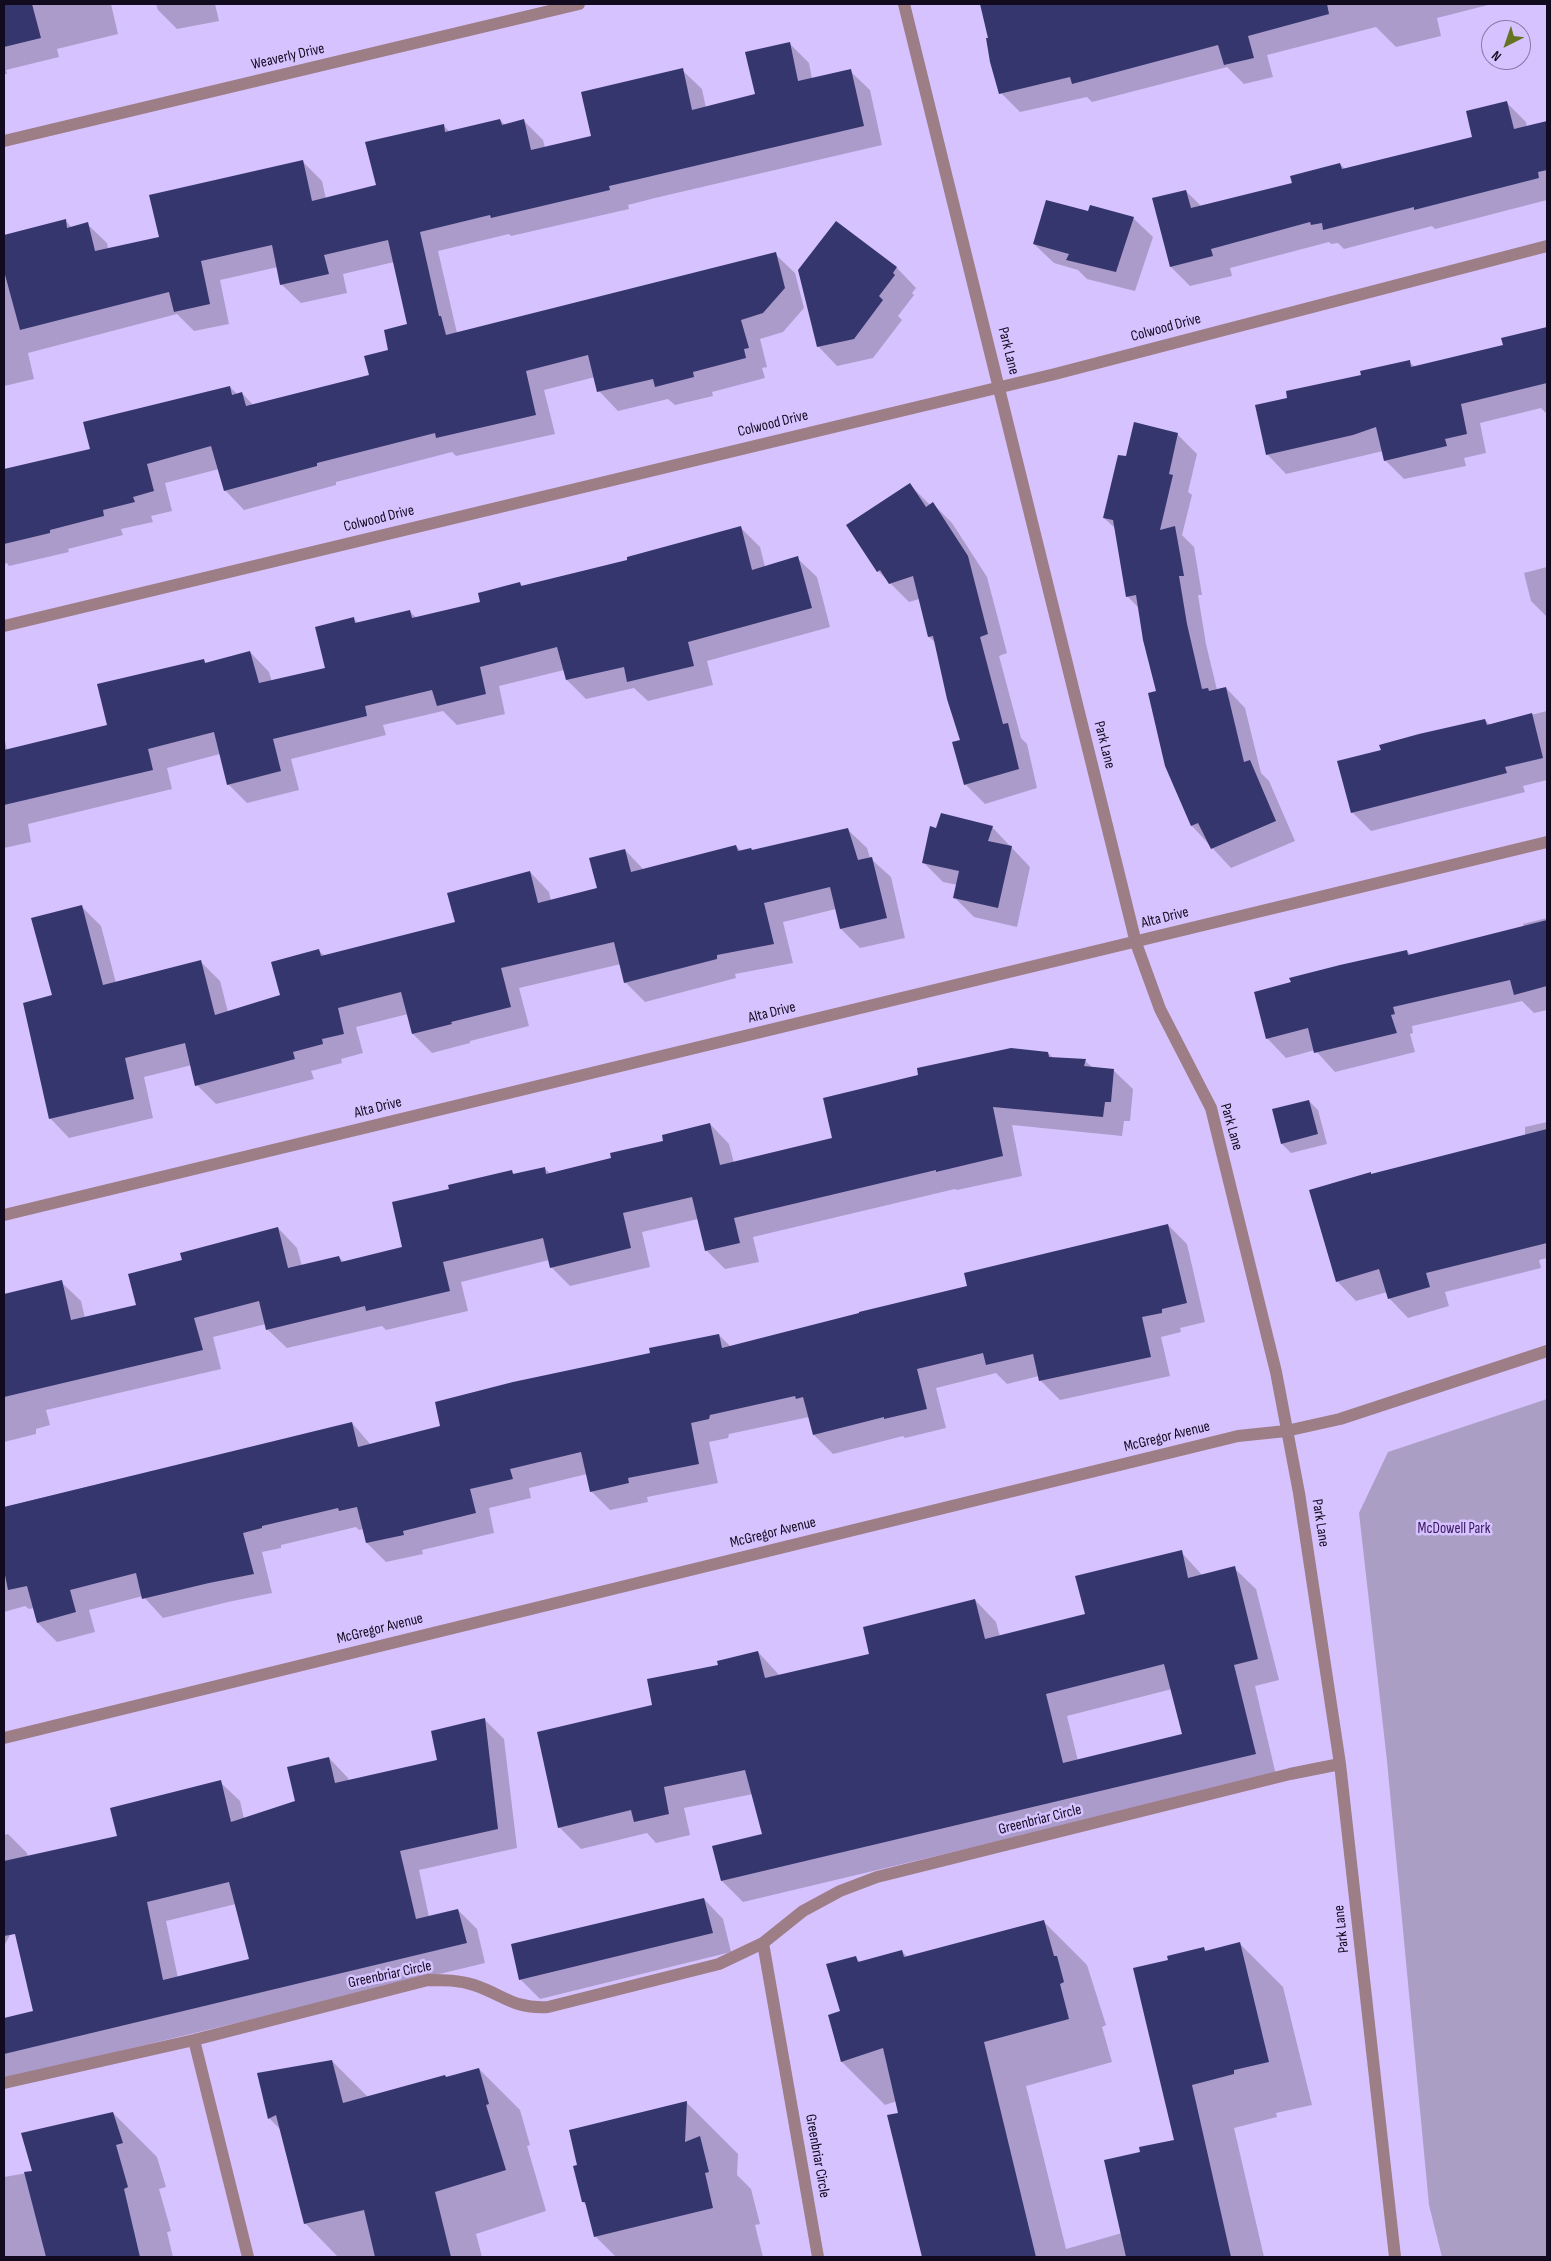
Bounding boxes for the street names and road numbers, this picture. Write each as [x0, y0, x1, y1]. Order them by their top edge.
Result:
street label: Weaverly Drive [250, 40, 326, 74]
street label: Colwood Drive [1129, 310, 1203, 346]
street label: Park Lane [993, 325, 1023, 377]
street label: Colwood Drive [736, 407, 810, 441]
street label: Colwood Drive [342, 502, 416, 536]
street label: Park Lane [1089, 719, 1119, 771]
street label: Alta Drive [1139, 903, 1191, 933]
street label: Alta Drive [746, 998, 798, 1028]
street label: Alta Drive [352, 1093, 404, 1123]
street label: Park Lane [1216, 1101, 1246, 1153]
street label: McGregor Avenue [1122, 1418, 1212, 1456]
street label: Park Lane [1307, 1498, 1333, 1548]
street label: McGregor Avenue [728, 1514, 818, 1552]
street label: McGregor Avenue [335, 1610, 425, 1648]
street label: Greenbriar Circle [997, 1801, 1083, 1839]
street label: Park Lane [1331, 1904, 1353, 1954]
street label: Greenbriar Circle [347, 1957, 433, 1993]
street label: Greenbriar Circle [801, 2113, 833, 2199]

